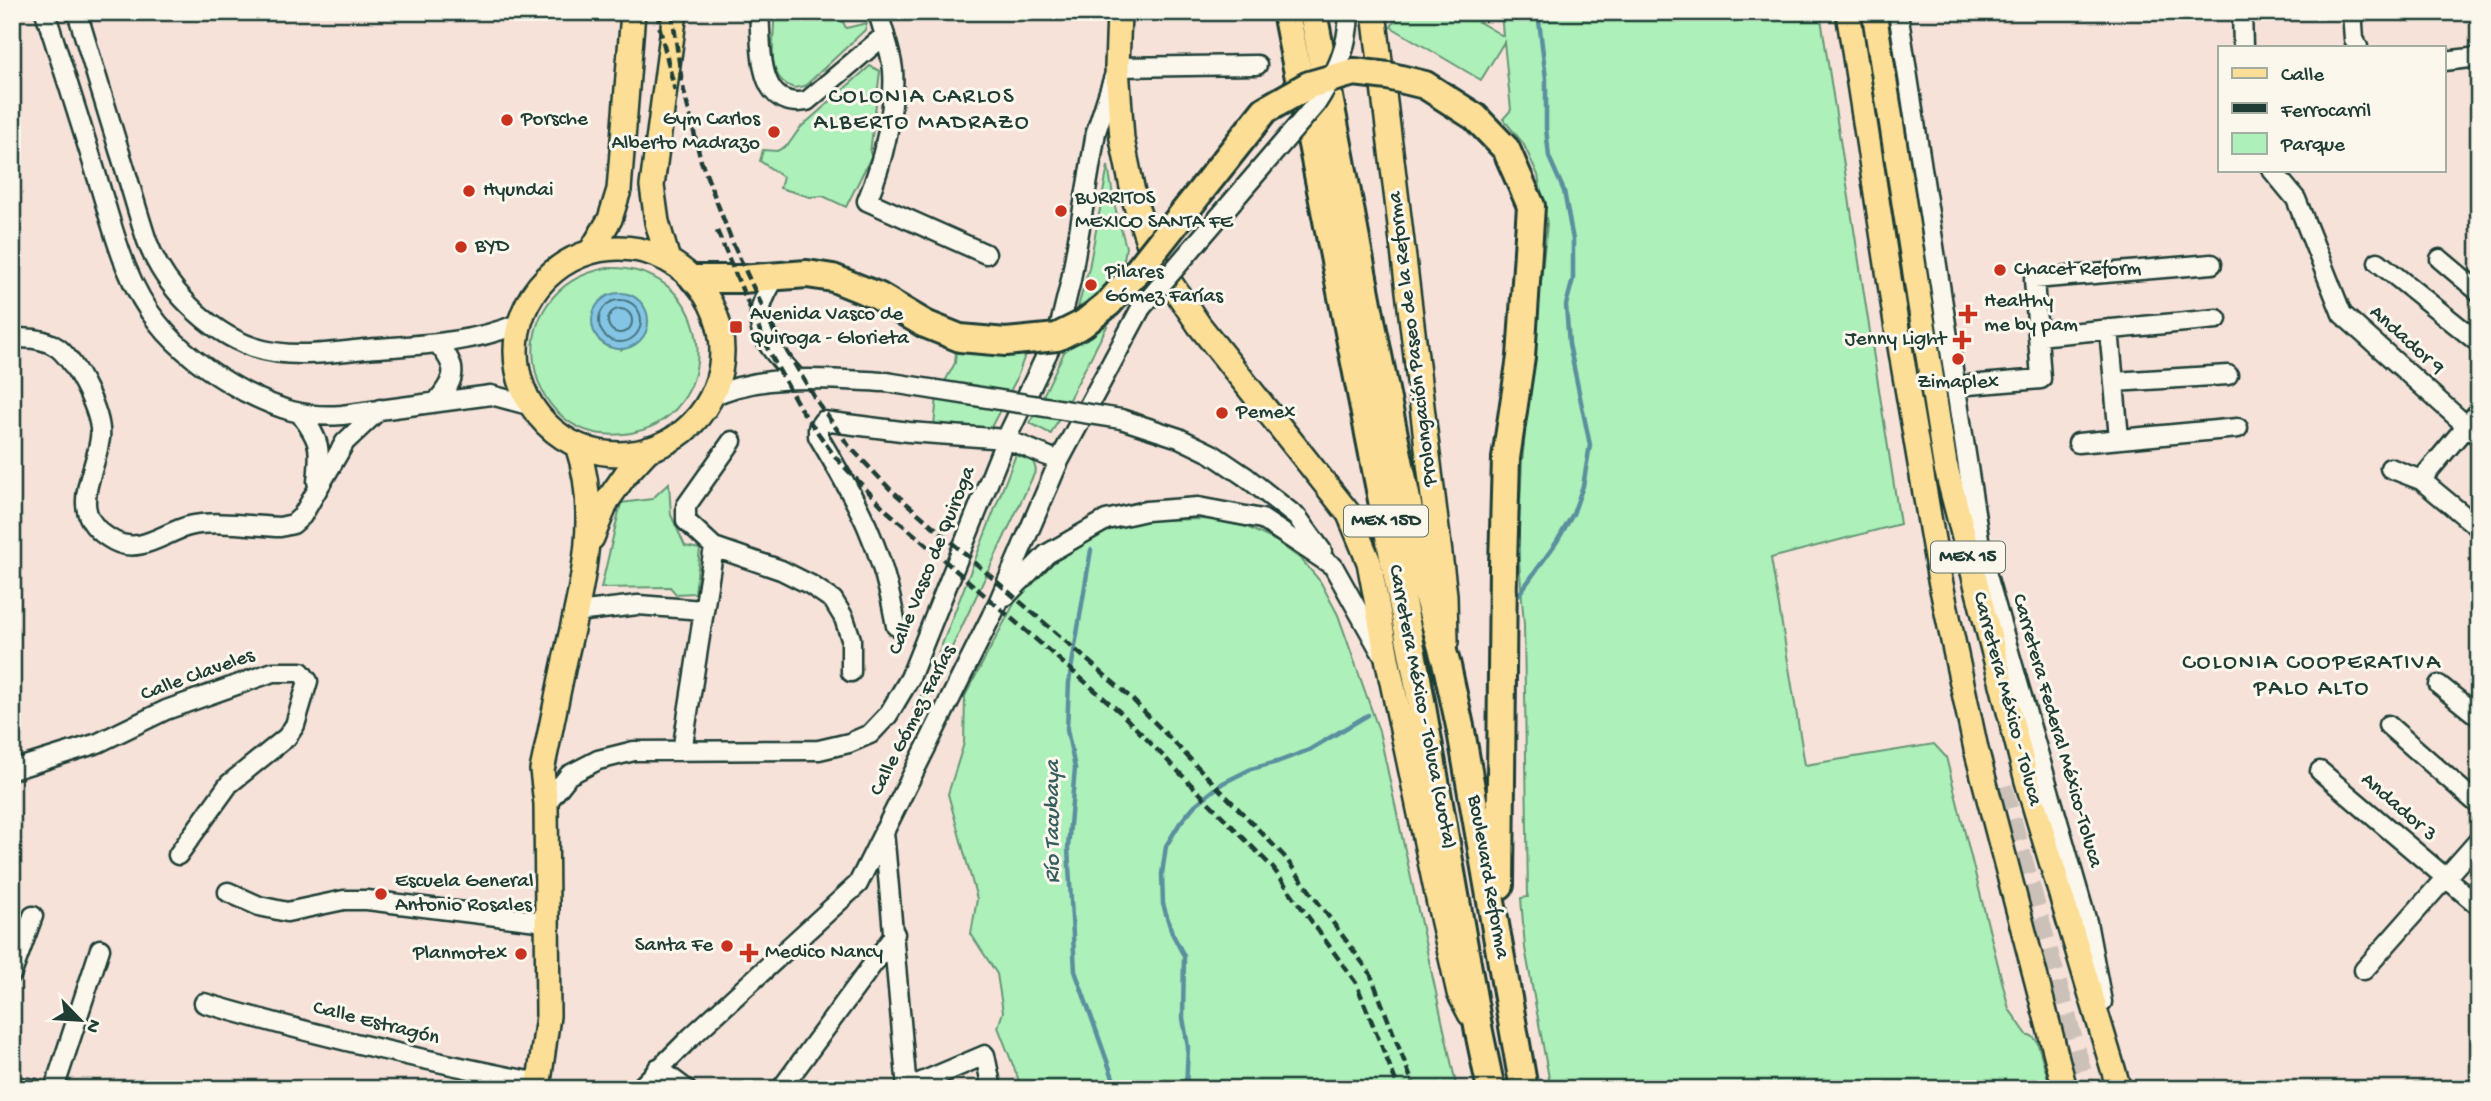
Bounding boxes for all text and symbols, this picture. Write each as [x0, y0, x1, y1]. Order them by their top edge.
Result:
legend [2218, 46, 2446, 172]
text: Calle [2281, 64, 2325, 89]
district label: COLONIA CARLOS ALBERTO MADRAZO [813, 84, 1031, 137]
text: Ferrocarril [2280, 100, 2371, 125]
place label: Porsche [520, 108, 589, 133]
place label: Gym Carlos Alberto Madrazo [611, 108, 761, 157]
marker: Porsche [499, 112, 515, 128]
marker: Gym Carlos Alberto Madrazo [766, 124, 782, 140]
text: Parque [2280, 134, 2346, 159]
place label: Hyundai [483, 179, 554, 204]
marker: Hyundai [461, 183, 477, 199]
place label: BURRITOS MEXICO SANTA FE [1074, 187, 1234, 236]
street label: Prolongación Paseo de la Reforma [1383, 189, 1445, 489]
marker: BURRITOS MEXICO SANTA FE [1053, 203, 1069, 219]
place label: BYD [474, 235, 509, 260]
marker: BYD [453, 239, 469, 255]
place label: Chacet Reform [2014, 258, 2141, 283]
place label: Pilares Gómez Farías [1104, 261, 1224, 310]
marker: Chacet Reform [1992, 262, 2008, 278]
marker: Pilares Gómez Farías [1083, 277, 1099, 293]
place label: Healthy me by pam [1984, 290, 2078, 339]
street label: Andador 9 [2363, 301, 2449, 382]
place label: Avenida Vasco de Quiroga - Glorieta [750, 303, 910, 352]
marker: Healthy me by pam [1958, 304, 1978, 324]
marker: Avenida Vasco de Quiroga - Glorieta [728, 319, 744, 335]
place label: Jenny Light [1845, 328, 1948, 353]
marker: Jenny Light [1952, 330, 1972, 350]
marker: Zimaplex [1950, 351, 1966, 367]
place label: Zimaplex [1917, 371, 1999, 396]
place label: Pemex [1235, 401, 1295, 426]
marker: Pemex [1214, 405, 1230, 421]
street label: Calle Vasco de Quiroga [884, 462, 983, 659]
road number: MEX 15D [1344, 506, 1428, 536]
road number: MEX 15 [1931, 542, 2005, 572]
street label: Carretera México - Toluca (Cuota) [1381, 563, 1461, 851]
street label: Carretera México - Toluca [1965, 589, 2047, 810]
street label: Carretera Federal México-Toluca [2005, 591, 2107, 872]
street label: Calle Gómez Farías [865, 640, 963, 801]
street label: Calle Claveles [138, 643, 259, 708]
district label: COLONIA COOPERATIVA PALO ALTO [2182, 650, 2442, 703]
water label: Río Tacubaya [1040, 759, 1067, 884]
street label: Andador 3 [2355, 768, 2441, 848]
street label: Boulevard Reforma [1460, 792, 1514, 962]
place label: Escuela General Antonio Rosales [395, 870, 534, 919]
marker: Escuela General Antonio Rosales [373, 886, 389, 902]
place label: Santa Fe [635, 934, 714, 959]
marker: Santa Fe [719, 938, 735, 954]
place label: Medico Nancy [765, 941, 883, 966]
place label: Planmotex [412, 942, 507, 967]
marker: Medico Nancy [739, 943, 759, 963]
marker: Planmotex [513, 946, 529, 962]
north arrow [46, 986, 116, 1056]
street label: Calle Estragón [310, 996, 442, 1052]
text: N [79, 1015, 105, 1036]

